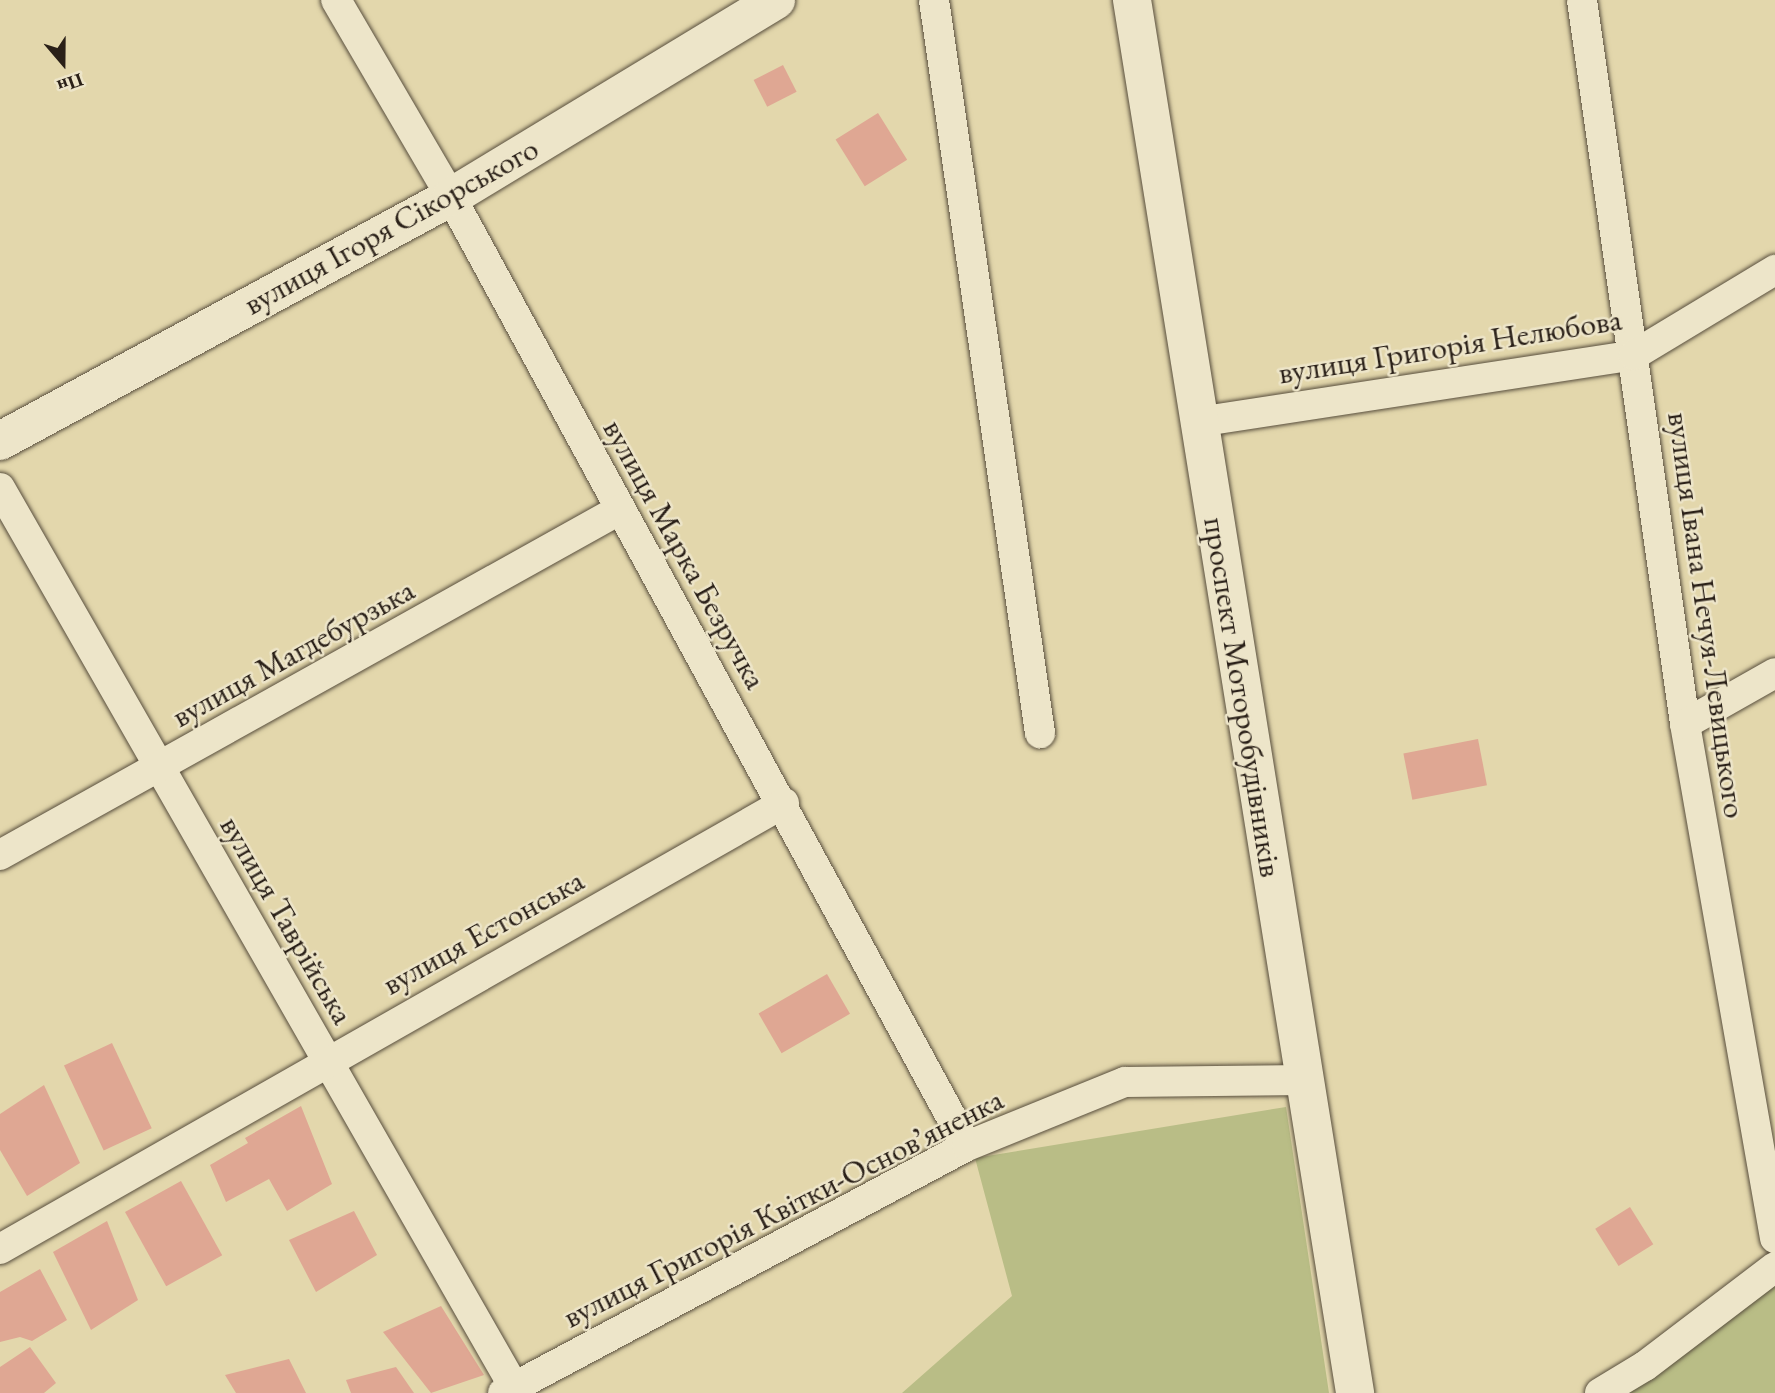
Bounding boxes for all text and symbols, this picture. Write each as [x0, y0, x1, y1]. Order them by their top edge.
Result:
north arrow [28, 28, 98, 98]
text: Пн [54, 67, 87, 99]
street label: вулиця Ігоря Сікорського [237, 129, 545, 323]
street label: вулиця Григорія Нелюбова [1276, 300, 1624, 392]
street label: вулиця Івана Нечуя-Левицького [1659, 409, 1755, 821]
street label: вулиця Марка Безручка [595, 412, 775, 696]
street label: проспект Моторобудівників [1196, 514, 1290, 880]
street label: вулиця Магдебурзька [165, 570, 421, 736]
street label: вулиця Таврійська [212, 809, 362, 1031]
street label: вулиця Естонська [376, 861, 590, 1003]
street label: вулиця Григорія Квітки-Основʼяненка [557, 1080, 1009, 1336]

